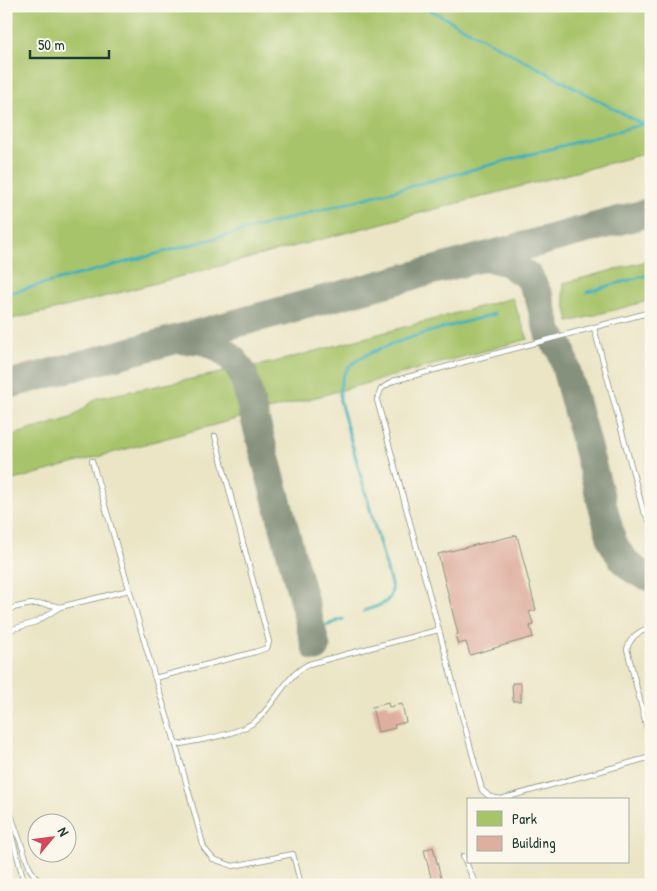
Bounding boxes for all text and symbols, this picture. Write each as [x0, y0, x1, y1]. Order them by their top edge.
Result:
scale bar [30, 28, 109, 60]
text: 50 m [38, 34, 65, 55]
legend [467, 798, 630, 864]
text: Park [512, 808, 537, 829]
north arrow [28, 814, 78, 864]
text: N [54, 824, 74, 840]
text: Building [512, 832, 556, 853]

